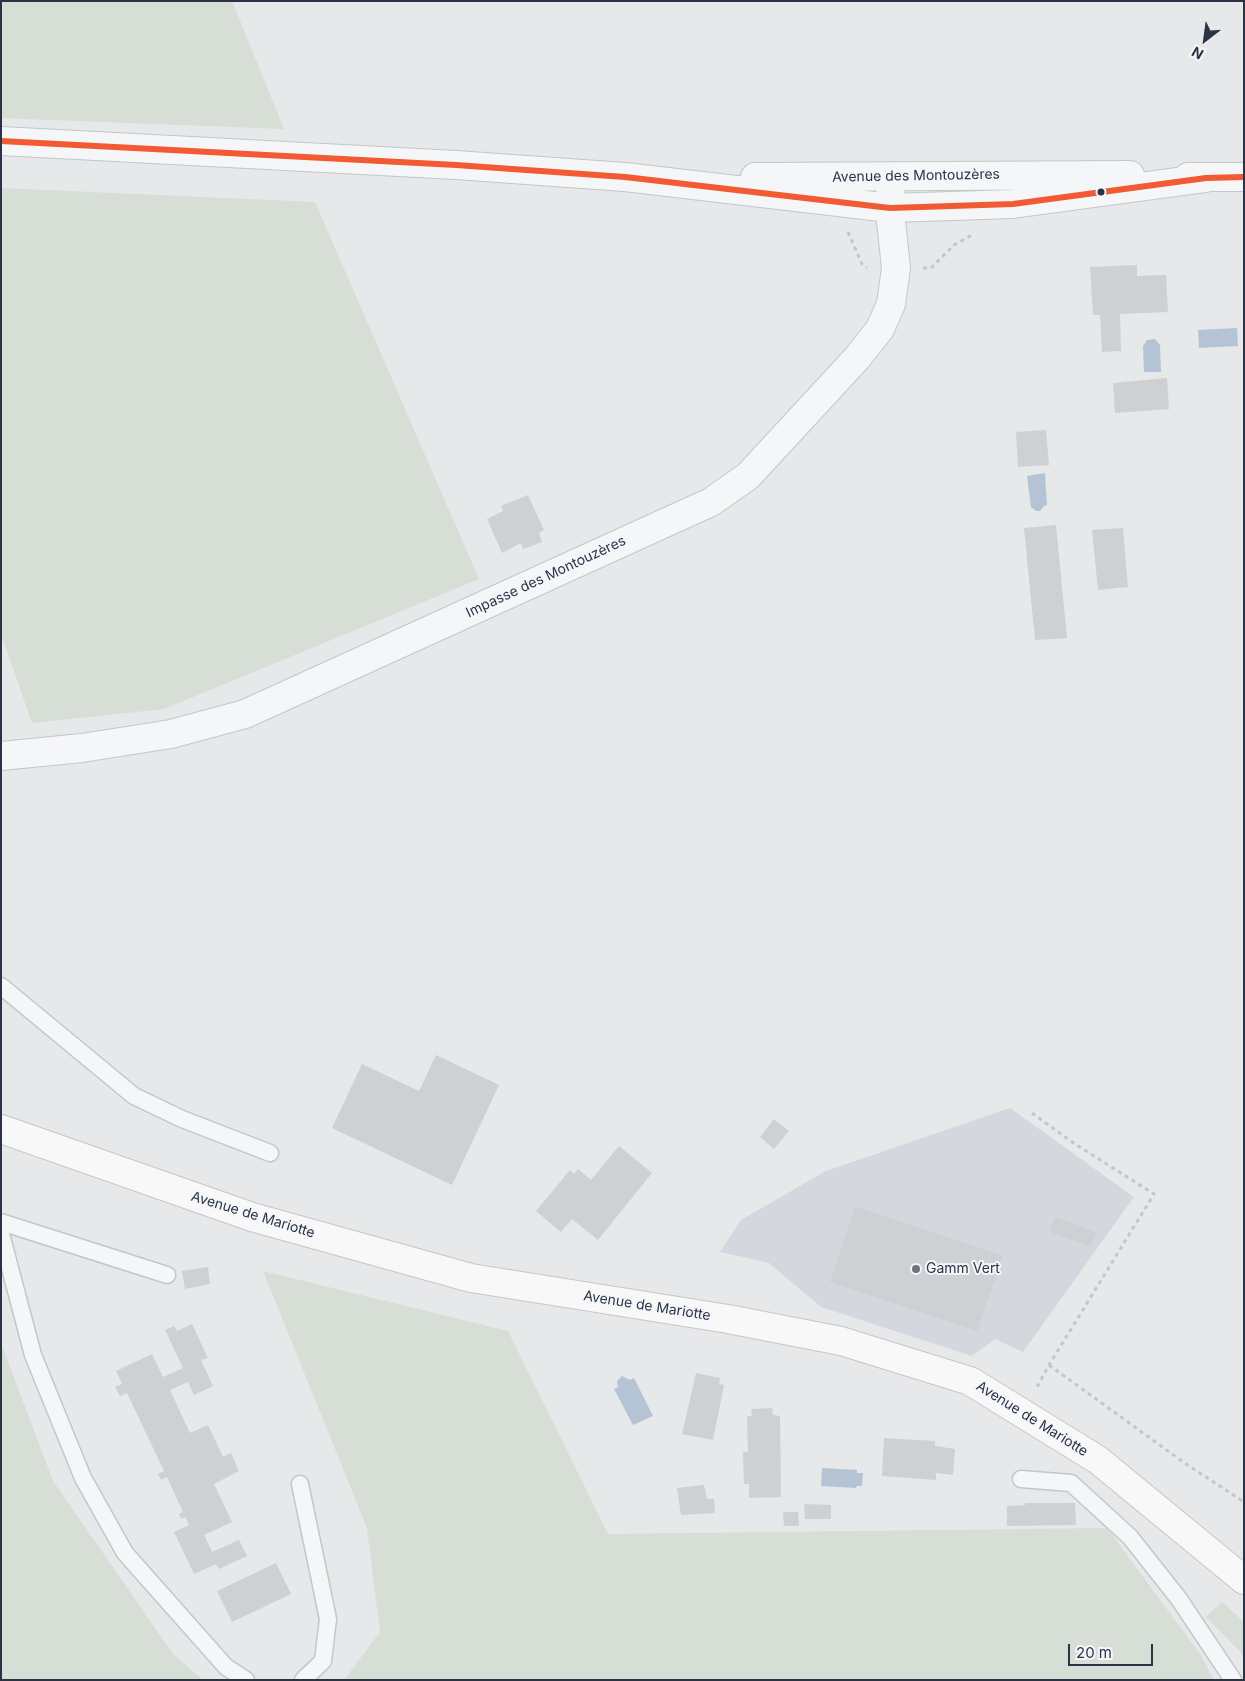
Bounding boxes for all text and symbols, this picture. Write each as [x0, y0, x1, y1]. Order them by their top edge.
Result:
north arrow [1180, 15, 1230, 65]
text: N [1188, 43, 1206, 63]
street label: Avenue des Montouzères [832, 166, 1000, 186]
unlabelled marker [1096, 187, 1106, 197]
street label: Impasse des Montouzères [463, 533, 629, 621]
street label: Avenue de Mariotte [189, 1188, 317, 1242]
place label: Gamm Vert [926, 1261, 1000, 1277]
marker: Gamm Vert [910, 1263, 922, 1275]
street label: Avenue de Mariotte [582, 1288, 712, 1324]
street label: Avenue de Mariotte [973, 1378, 1091, 1460]
scale bar [1070, 1634, 1155, 1666]
text: 20 m [1076, 1643, 1112, 1662]

